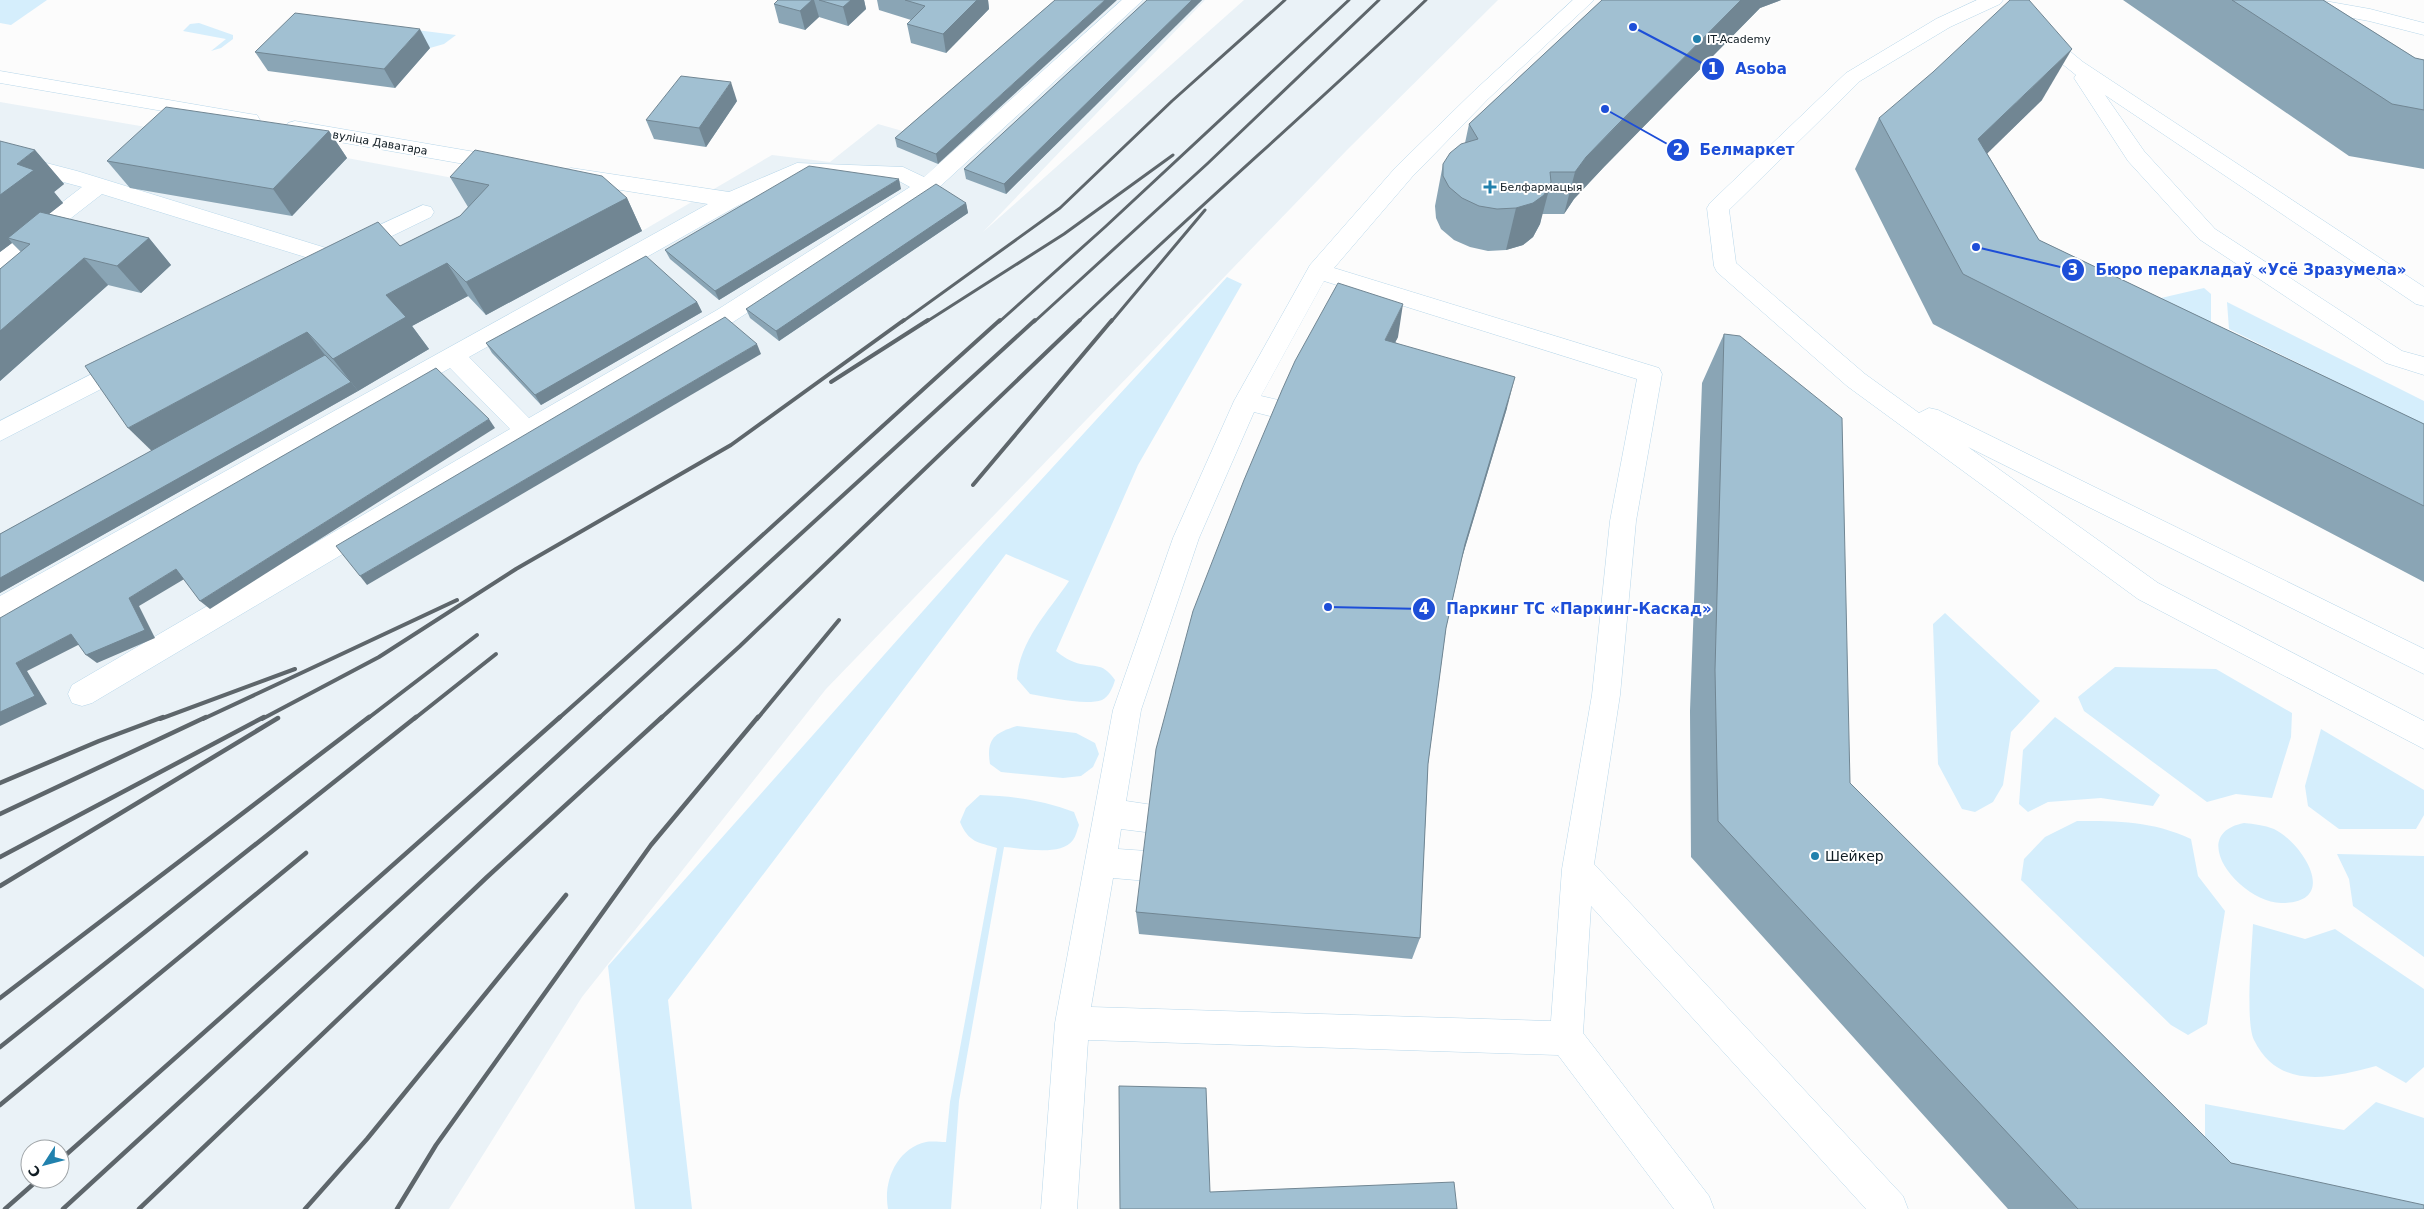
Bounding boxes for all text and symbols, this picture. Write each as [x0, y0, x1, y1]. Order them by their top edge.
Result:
marker: IT-Academy [1691, 33, 1703, 45]
place label: IT-Academy [1707, 33, 1771, 46]
callout: Asoba [1700, 54, 1797, 84]
text: 1 [1708, 60, 1718, 78]
text: Asoba [1735, 60, 1787, 78]
street label: вуліца Даватара [331, 128, 429, 158]
callout: Белмаркет [1665, 135, 1805, 165]
text: 2 [1673, 141, 1683, 159]
text: Белмаркет [1700, 141, 1795, 159]
marker: Белфармацыя [1484, 181, 1496, 193]
place label: Белфармацыя [1500, 181, 1582, 194]
callout: Бюро перакладаў «Усё Зразумела» [2061, 255, 2417, 285]
text: 3 [2068, 261, 2078, 279]
text: Бюро перакладаў «Усё Зразумела» [2096, 261, 2407, 279]
callout: Паркинг ТС «Паркинг-Каскад» [1411, 594, 1722, 624]
text: 4 [1419, 600, 1429, 618]
text: Паркинг ТС «Паркинг-Каскад» [1446, 600, 1712, 618]
place label: Шейкер [1825, 848, 1884, 864]
marker: Шейкер [1809, 850, 1821, 862]
north arrow [20, 1139, 70, 1189]
text: С [25, 1163, 44, 1181]

